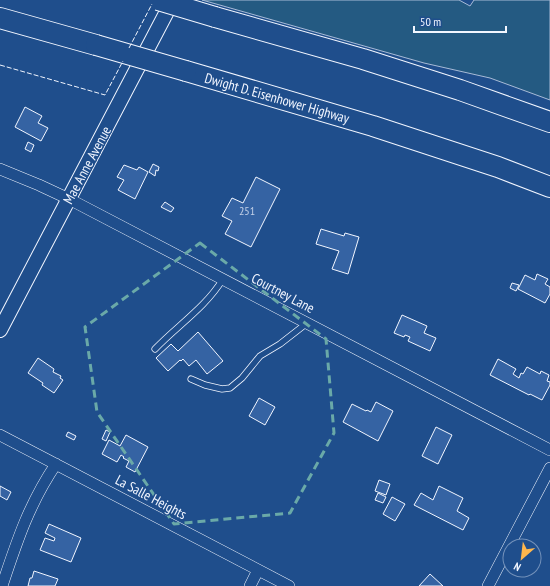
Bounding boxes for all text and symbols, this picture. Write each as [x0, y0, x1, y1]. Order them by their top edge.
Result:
scale bar [414, 8, 506, 34]
text: 50 m [420, 14, 441, 29]
street label: Dwight D. Eisenhower Highway [203, 69, 352, 127]
street label: Mae Anne Avenue [59, 123, 115, 207]
house number: 251 [239, 203, 255, 218]
street label: Courtney Lane [248, 269, 318, 317]
street label: La Salle Heights [112, 471, 190, 523]
north arrow [502, 538, 542, 578]
text: N [511, 559, 523, 574]

